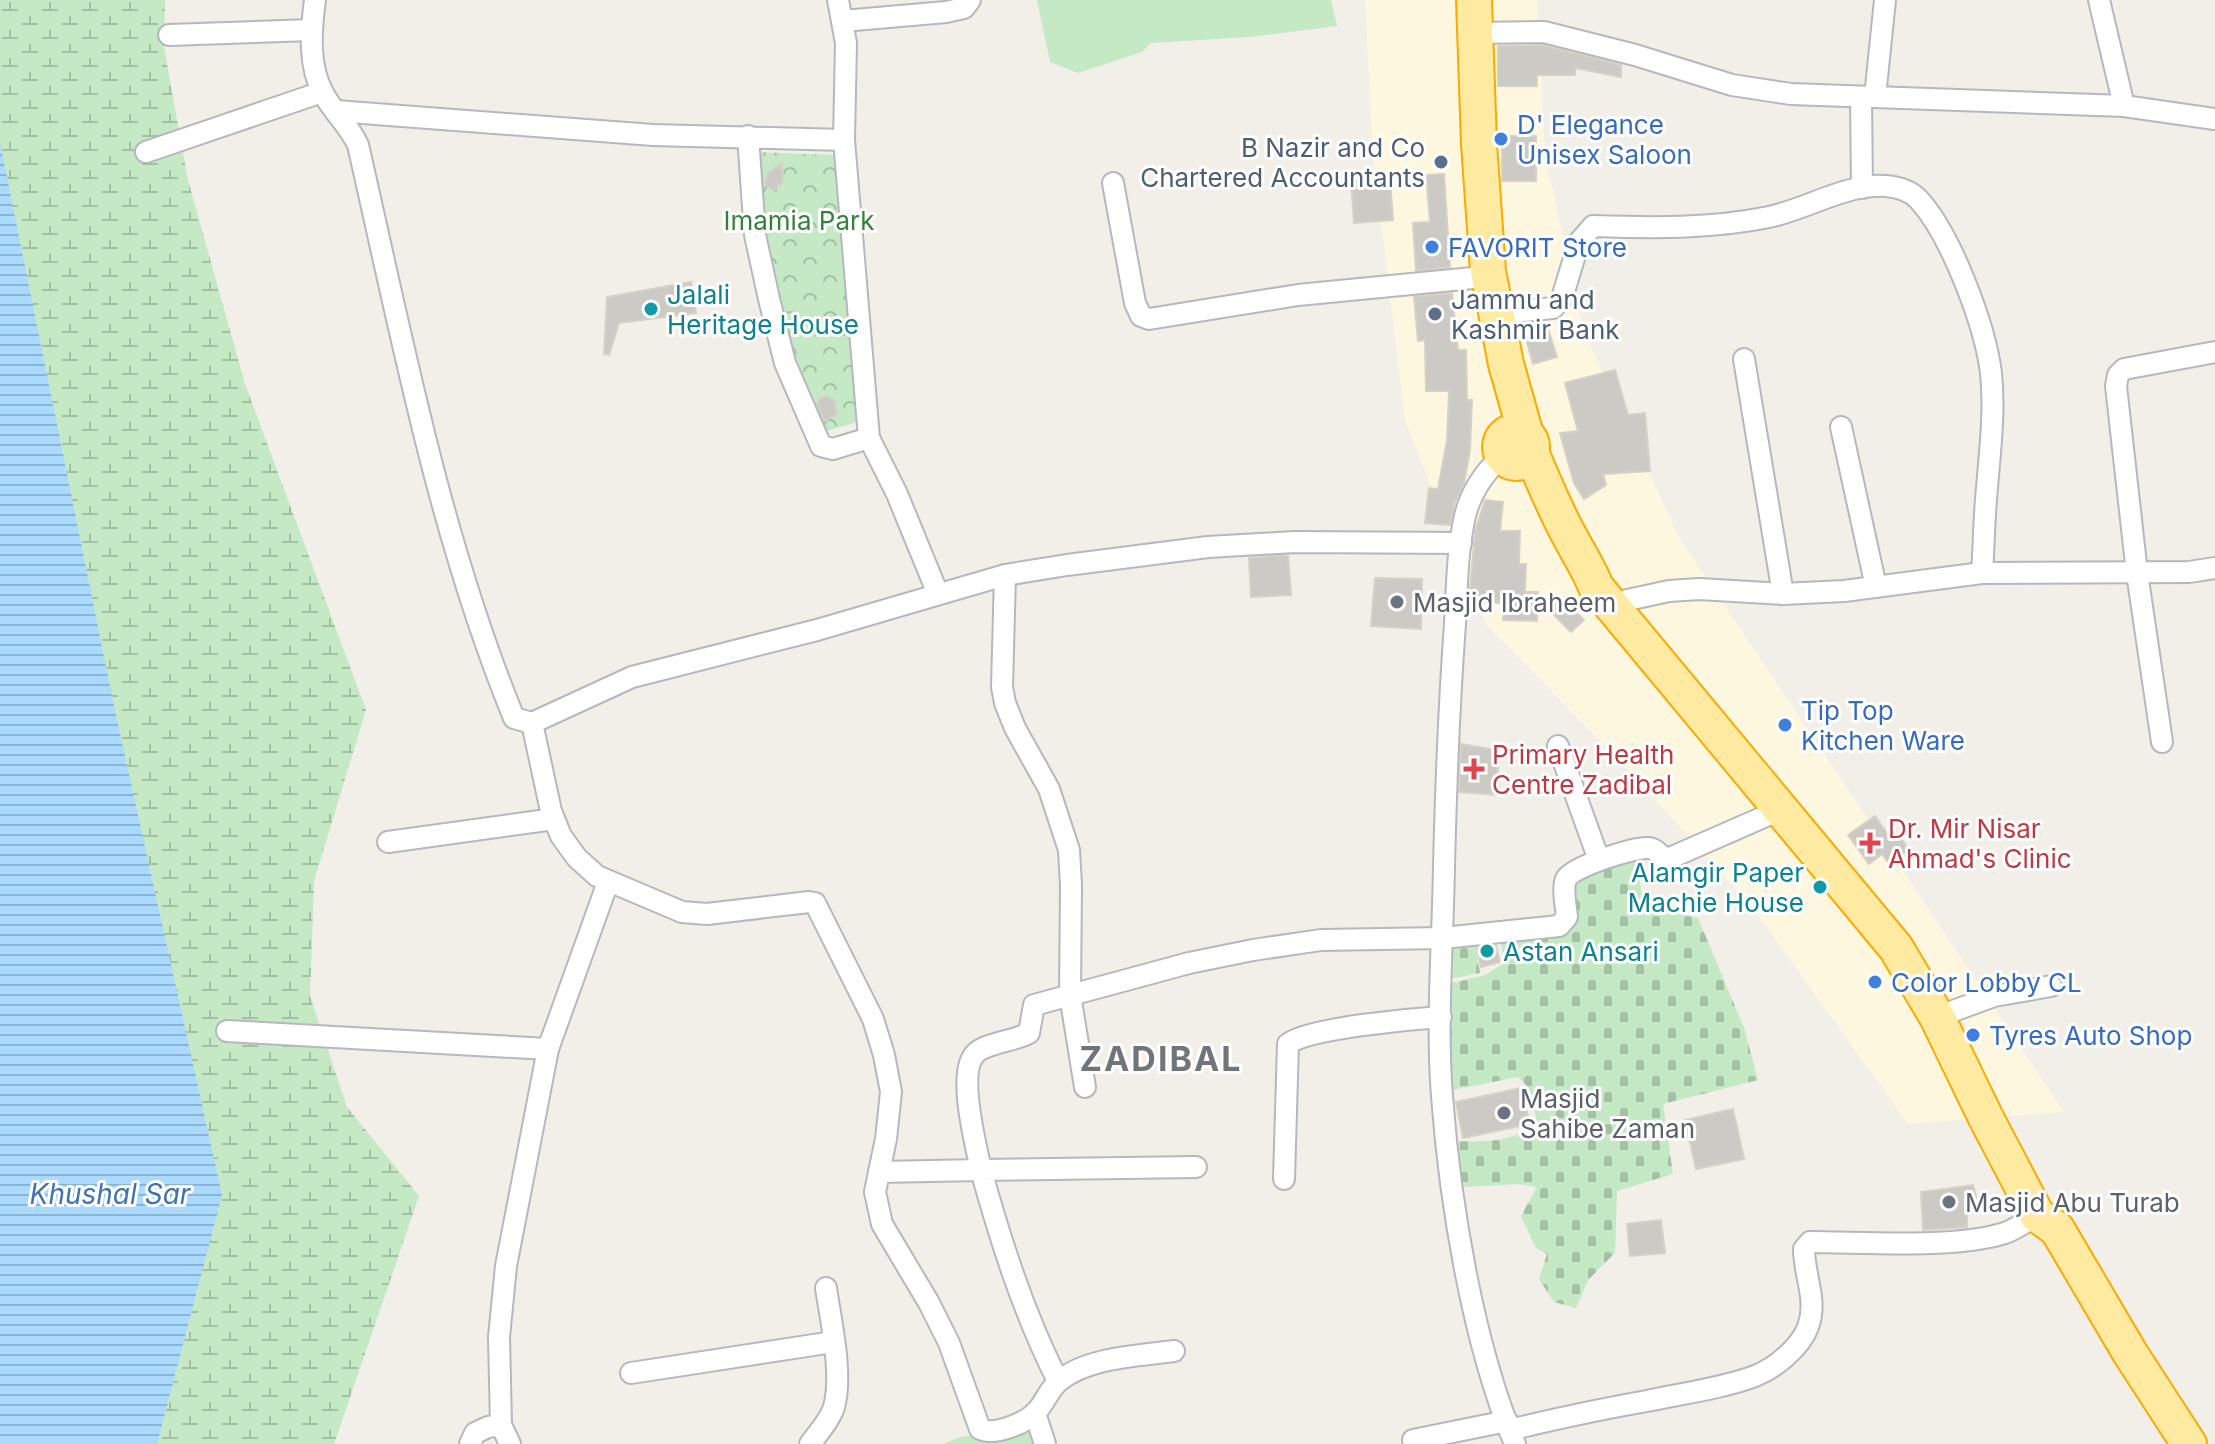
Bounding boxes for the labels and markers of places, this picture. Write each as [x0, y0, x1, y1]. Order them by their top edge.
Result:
place label: D' Elegance Unisex Saloon [1517, 109, 1692, 170]
marker: D' Elegance Unisex Saloon [1492, 130, 1510, 148]
place label: B Nazir and Co Chartered Accountants [1140, 132, 1425, 193]
marker: B Nazir and Co Chartered Accountants [1432, 153, 1450, 171]
place label: FAVORIT Store [1448, 232, 1627, 263]
marker: FAVORIT Store [1423, 238, 1441, 256]
place label: Jalali Heritage House [667, 279, 859, 340]
place label: Jammu and Kashmir Bank [1451, 284, 1620, 345]
marker: Jalali Heritage House [642, 300, 660, 318]
marker: Jammu and Kashmir Bank [1426, 305, 1444, 323]
place label: Masjid Ibraheem [1413, 587, 1616, 618]
marker: Masjid Ibraheem [1388, 593, 1406, 611]
place label: Tip Top Kitchen Ware [1801, 695, 1965, 756]
marker: Tip Top Kitchen Ware [1776, 716, 1794, 734]
place label: Primary Health Centre Zadibal [1492, 739, 1674, 800]
marker: Primary Health Centre Zadibal [1463, 758, 1485, 780]
place label: Dr. Mir Nisar Ahmad's Clinic [1888, 813, 2072, 874]
marker: Dr. Mir Nisar Ahmad's Clinic [1859, 832, 1881, 854]
place label: Alamgir Paper Machie House [1628, 857, 1804, 918]
marker: Alamgir Paper Machie House [1811, 878, 1829, 896]
place label: Astan Ansari [1503, 936, 1659, 967]
marker: Astan Ansari [1478, 942, 1496, 960]
place label: Color Lobby CL [1891, 967, 2082, 998]
marker: Color Lobby CL [1866, 973, 1884, 991]
place label: Tyres Auto Shop [1989, 1020, 2192, 1051]
marker: Tyres Auto Shop [1964, 1026, 1982, 1044]
place label: Masjid Sahibe Zaman [1520, 1083, 1695, 1144]
marker: Masjid Sahibe Zaman [1495, 1104, 1513, 1122]
place label: Masjid Abu Turab [1965, 1187, 2180, 1218]
marker: Masjid Abu Turab [1940, 1193, 1958, 1211]

